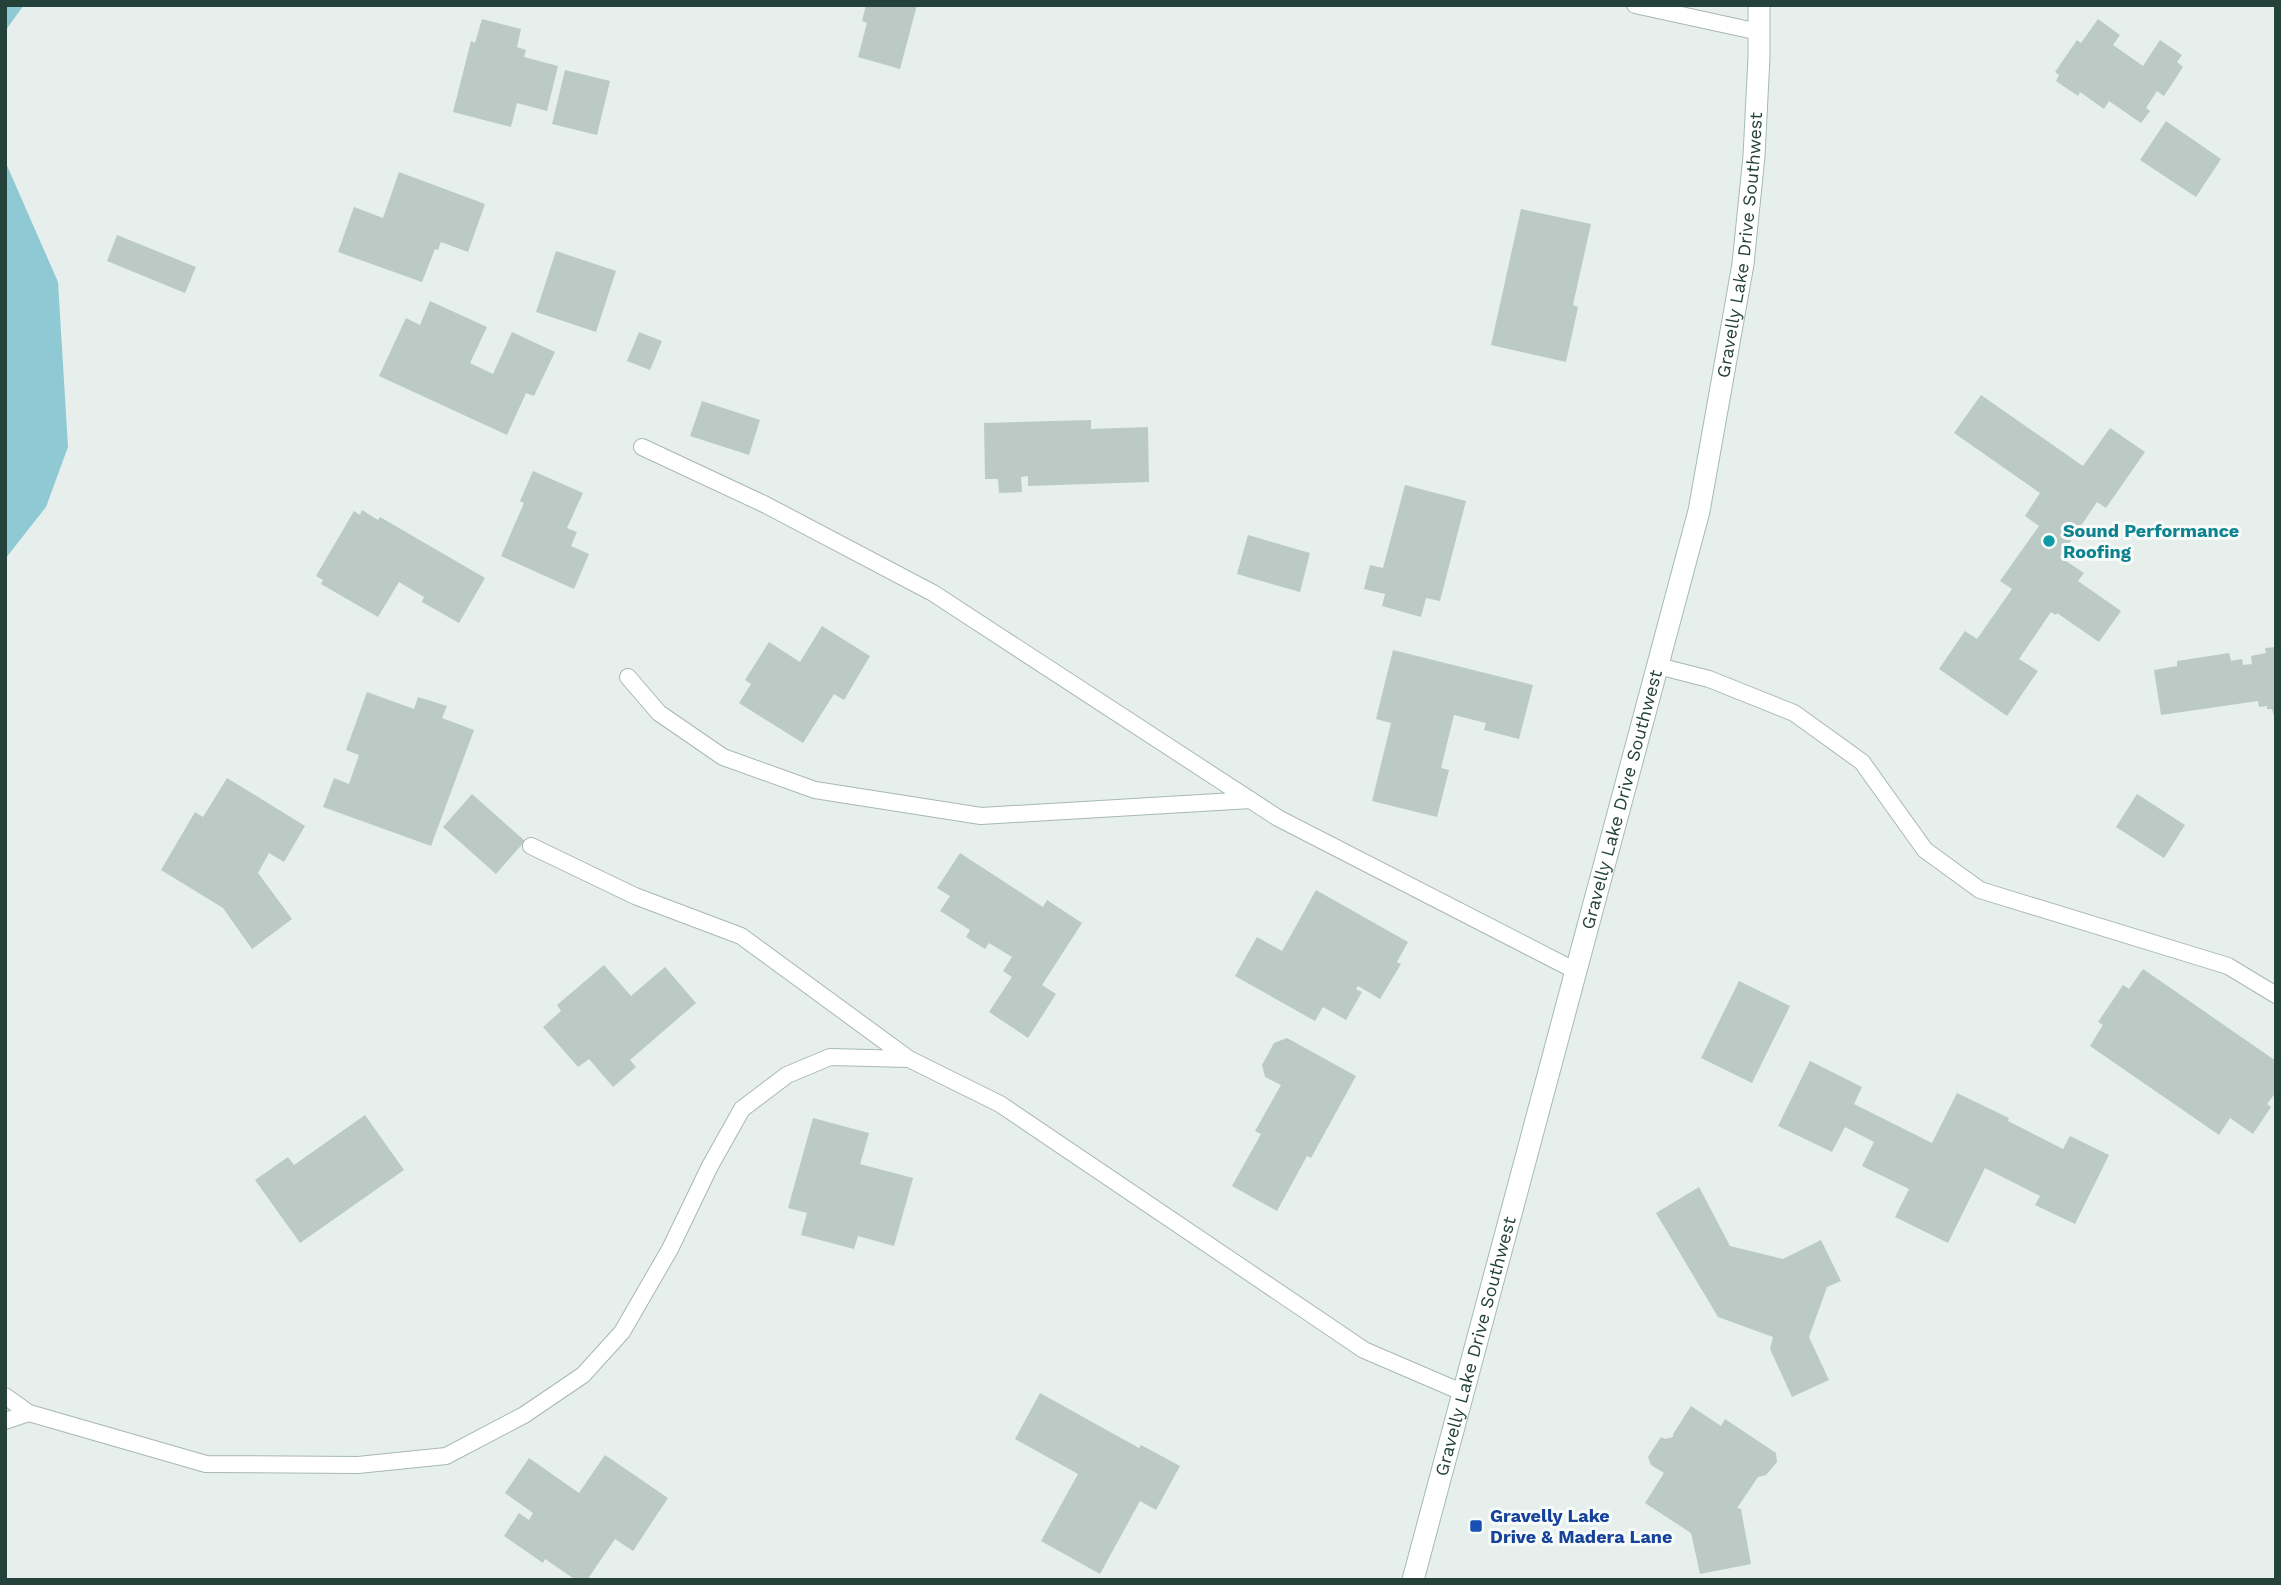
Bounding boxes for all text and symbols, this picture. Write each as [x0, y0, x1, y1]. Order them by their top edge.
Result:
street label: Gravelly Lake Drive Southwest [1712, 111, 1766, 379]
place label: Sound Performance Roofing [2063, 520, 2239, 562]
marker: Sound Performance Roofing [2041, 533, 2057, 549]
street label: Gravelly Lake Drive Southwest [1577, 667, 1666, 931]
street label: Gravelly Lake Drive Southwest [1430, 1214, 1520, 1478]
place label: Gravelly Lake Drive & Madera Lane [1490, 1505, 1672, 1547]
marker: Gravelly Lake Drive & Madera Lane [1468, 1518, 1484, 1534]

